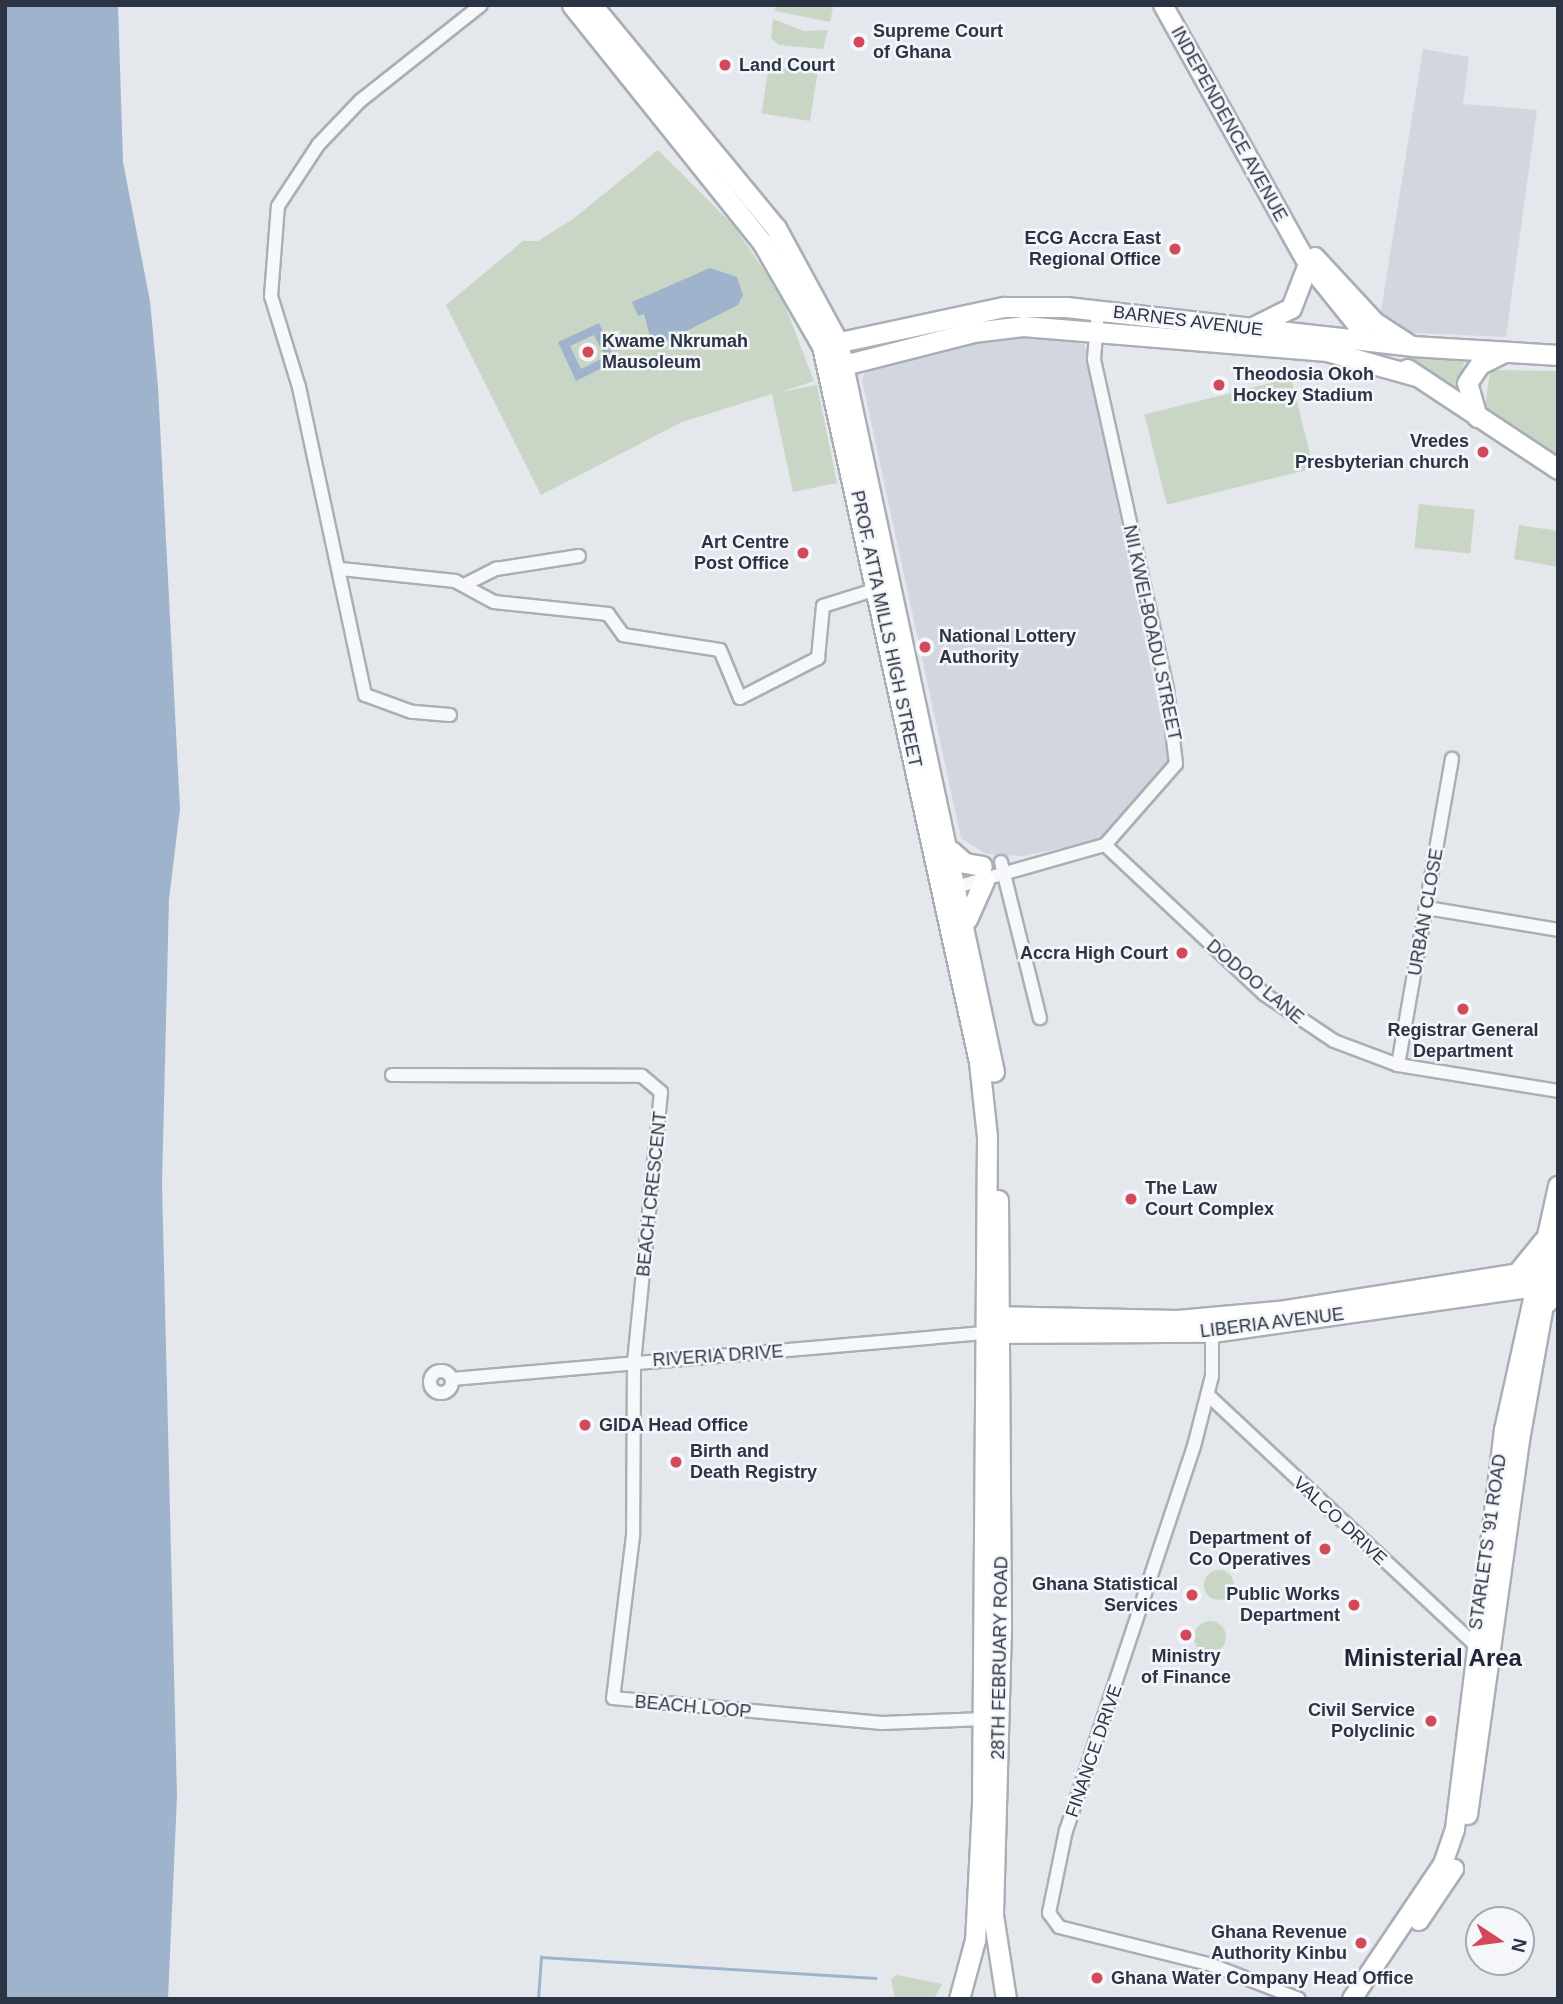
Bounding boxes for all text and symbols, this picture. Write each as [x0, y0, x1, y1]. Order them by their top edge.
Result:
place label: Supreme Court of Ghana [873, 21, 1003, 64]
street label: INDEPENDENCE AVENUE [1166, 22, 1292, 226]
marker: Supreme Court of Ghana [851, 34, 867, 50]
place label: Land Court [739, 54, 835, 76]
marker: Land Court [717, 57, 733, 73]
place label: ECG Accra East Regional Office [1024, 228, 1161, 270]
marker: ECG Accra East Regional Office [1167, 241, 1183, 257]
street label: BARNES AVENUE [1111, 301, 1265, 341]
place label: Kwame Nkrumah Mausoleum [602, 331, 748, 374]
marker: Kwame Nkrumah Mausoleum [580, 344, 596, 360]
place label: Theodosia Okoh Hockey Stadium [1233, 364, 1374, 406]
marker: Theodosia Okoh Hockey Stadium [1211, 377, 1227, 393]
place label: Vredes Presbyterian church [1295, 431, 1469, 474]
marker: Vredes Presbyterian church [1475, 444, 1491, 460]
street label: PROF. ATTA MILLS HIGH STREET [846, 488, 926, 770]
street label: NII KWEI-BOADU STREET [1119, 523, 1185, 743]
place label: Art Centre Post Office [694, 532, 789, 574]
marker: Art Centre Post Office [795, 545, 811, 561]
place label: National Lottery Authority [939, 626, 1076, 668]
marker: National Lottery Authority [917, 639, 933, 655]
street label: URBAN CLOSE [1404, 847, 1448, 977]
street label: DODOO LANE [1202, 935, 1308, 1029]
place label: Accra High Court [1020, 942, 1168, 964]
marker: Accra High Court [1174, 945, 1190, 961]
marker: Registrar General Department [1455, 1001, 1471, 1017]
place label: Registrar General Department [1387, 1020, 1539, 1062]
street label: BEACH CRESCENT [633, 1110, 671, 1278]
place label: The Law Court Complex [1145, 1178, 1274, 1220]
marker: The Law Court Complex [1123, 1191, 1139, 1207]
street label: LIBERIA AVENUE [1198, 1303, 1346, 1343]
street label: RIVERIA DRIVE [651, 1341, 785, 1371]
place label: GIDA Head Office [599, 1414, 749, 1436]
marker: GIDA Head Office [577, 1417, 593, 1433]
place label: Birth and Death Registry [690, 1441, 817, 1484]
street label: STARLETS '91 ROAD [1465, 1453, 1511, 1631]
marker: Birth and Death Registry [668, 1454, 684, 1470]
street label: VALCO DRIVE [1289, 1472, 1391, 1570]
place label: Department of Co Operatives [1189, 1528, 1311, 1570]
marker: Department of Co Operatives [1317, 1541, 1333, 1557]
street label: 28TH FEBRUARY ROAD [987, 1556, 1013, 1760]
place label: Ghana Statistical Services [1032, 1574, 1178, 1616]
place label: Public Works Department [1226, 1584, 1340, 1626]
marker: Ghana Statistical Services [1184, 1587, 1200, 1603]
marker: Public Works Department [1346, 1597, 1362, 1613]
marker: Ministry of Finance [1178, 1627, 1194, 1643]
district label: Ministerial Area [1344, 1644, 1522, 1672]
place label: Ministry of Finance [1141, 1646, 1231, 1688]
street label: FINANCE DRIVE [1061, 1682, 1127, 1820]
street label: BEACH LOOP [634, 1691, 752, 1723]
place label: Civil Service Polyclinic [1308, 1700, 1415, 1742]
marker: Civil Service Polyclinic [1421, 1711, 1441, 1731]
north arrow [1465, 1906, 1535, 1976]
place label: Ghana Revenue Authority Kinbu [1211, 1922, 1347, 1965]
marker: Ghana Revenue Authority Kinbu [1353, 1935, 1369, 1951]
text: N [1507, 1936, 1531, 1954]
place label: Ghana Water Company Head Office [1111, 1967, 1413, 1989]
marker: Ghana Water Company Head Office [1089, 1970, 1105, 1986]

